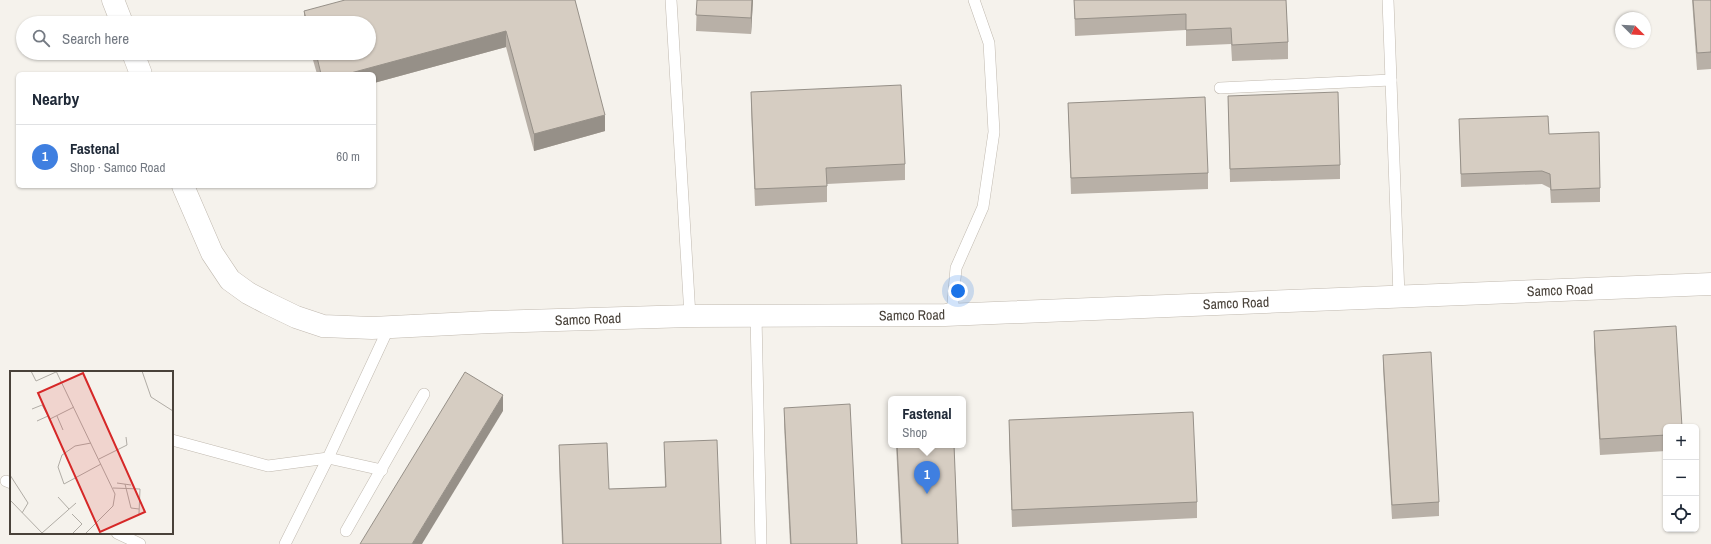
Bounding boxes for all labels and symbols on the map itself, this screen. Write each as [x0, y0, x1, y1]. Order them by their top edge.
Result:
north arrow [1615, 12, 1651, 48]
street label: Samco Road [1527, 280, 1593, 300]
your location [948, 281, 968, 301]
street label: Samco Road [1203, 293, 1269, 313]
street label: Samco Road [879, 305, 945, 325]
street label: Samco Road [555, 309, 621, 329]
inset map [10, 371, 173, 534]
pin: 1 [914, 461, 940, 494]

